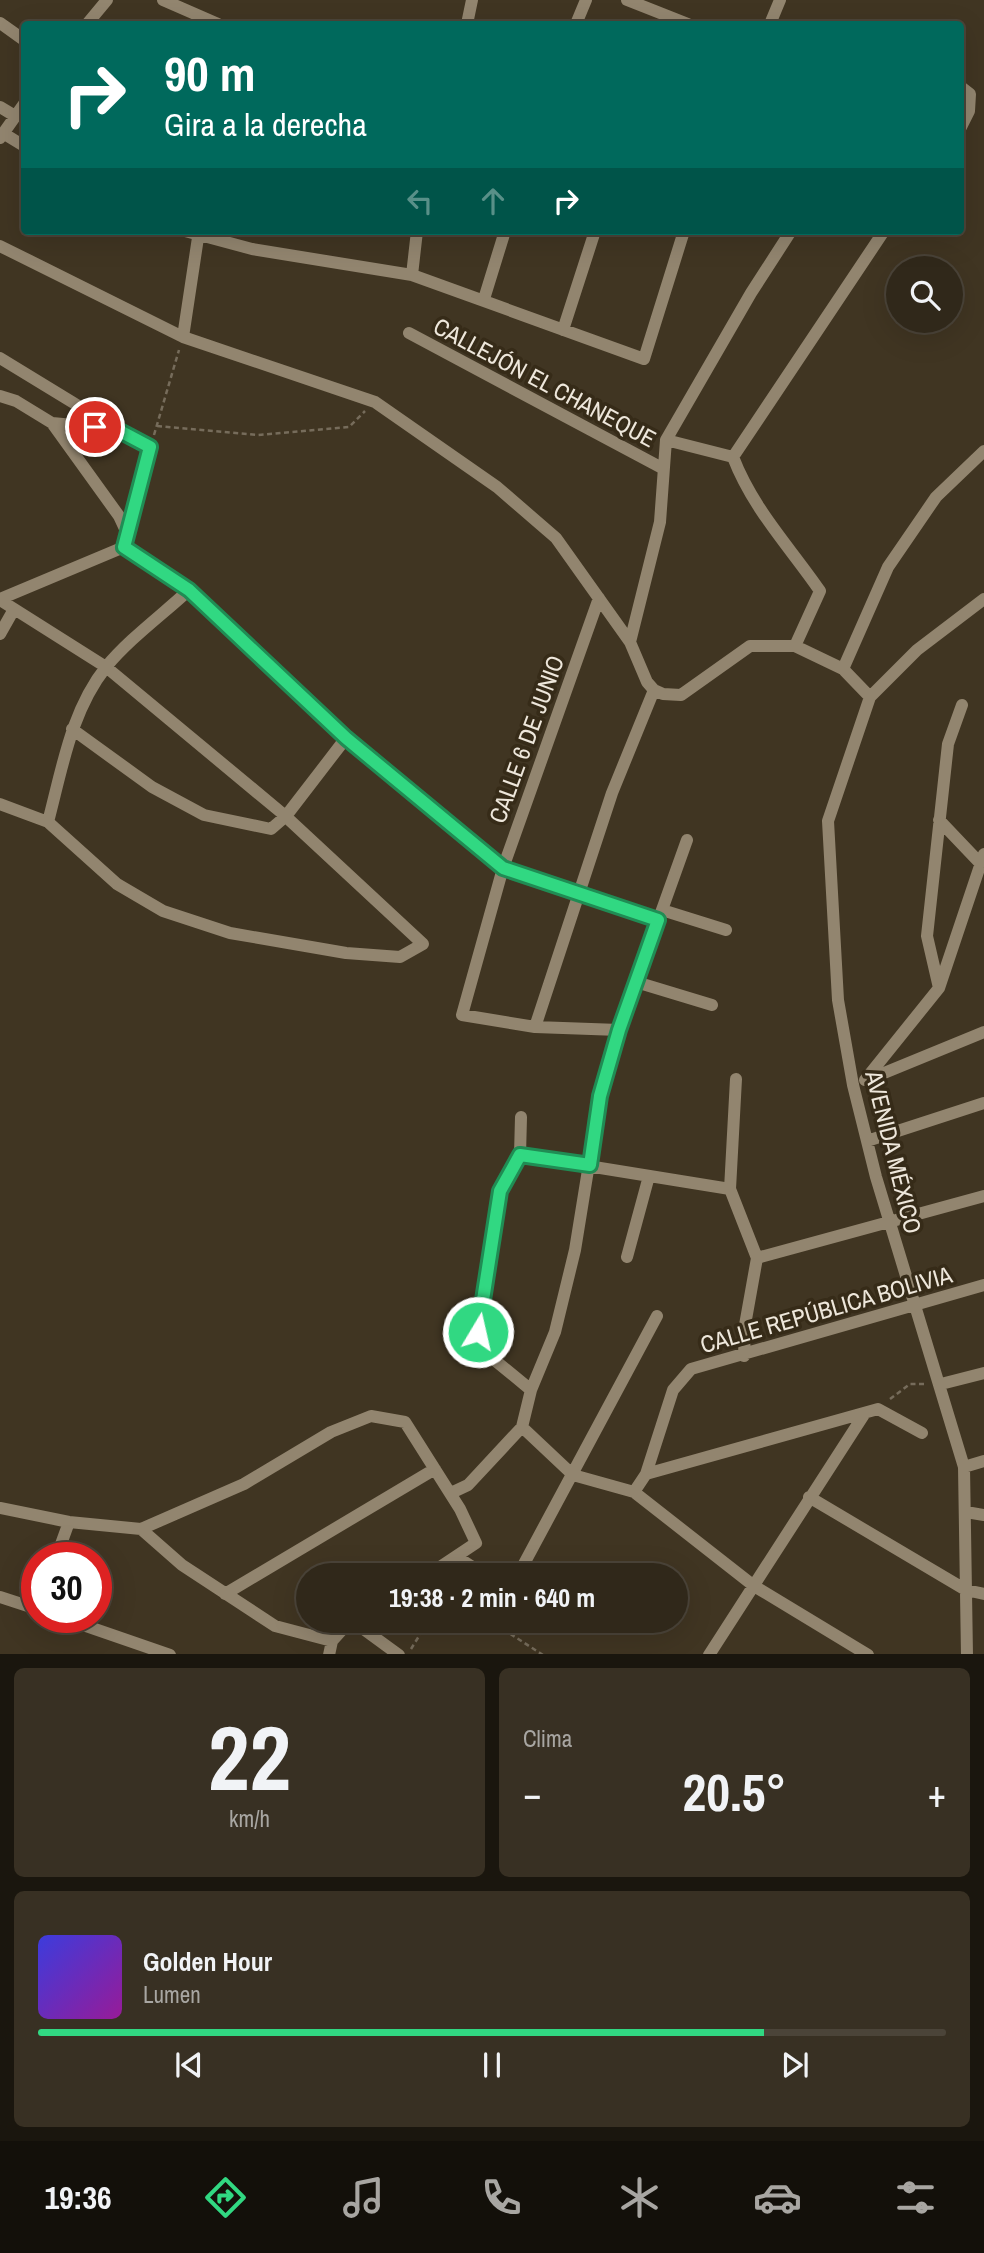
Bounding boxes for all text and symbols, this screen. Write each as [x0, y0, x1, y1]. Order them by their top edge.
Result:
text: 90 m [164, 40, 256, 106]
icon: right [49, 49, 140, 140]
text: Gira a la derecha [164, 103, 367, 146]
icon: left [401, 182, 439, 220]
icon: ahead [474, 182, 512, 220]
icon: right [547, 182, 585, 220]
map controls [886, 256, 963, 333]
button: search [886, 256, 963, 333]
street label: CALLEJÓN EL CHANEQUE [428, 310, 662, 454]
pin [65, 397, 125, 457]
icon: arrive [76, 408, 114, 446]
street label: CALLE 6 DE JUNIO [481, 651, 571, 827]
street label: AVENIDA MÉXICO [858, 1066, 930, 1237]
street label: CALLE REPÚBLICA BOLIVIA [696, 1257, 956, 1360]
position arrow [441, 1295, 515, 1369]
speed limit sign: 30 [21, 1542, 112, 1633]
text: 19:38 · 2 min · 640 m [389, 1580, 595, 1615]
text: 22 [208, 1696, 291, 1818]
text: Clima [523, 1723, 572, 1754]
text: 20.5° [683, 1757, 786, 1827]
text: − [523, 1768, 541, 1819]
text: + [928, 1768, 946, 1819]
text: km/h [229, 1803, 270, 1834]
text: Golden Hour [143, 1944, 272, 1979]
text: Lumen [143, 1979, 201, 2010]
icon: previous [170, 2046, 208, 2084]
icon: pause [473, 2046, 511, 2084]
icon: next [776, 2046, 814, 2084]
icon: directions [201, 2173, 250, 2222]
icon: music [339, 2173, 388, 2222]
icon: phone [477, 2173, 526, 2222]
icon: climate [615, 2173, 664, 2222]
icon: car [753, 2173, 802, 2222]
icon: filters [891, 2173, 940, 2222]
text: 19:36 [44, 2176, 112, 2219]

